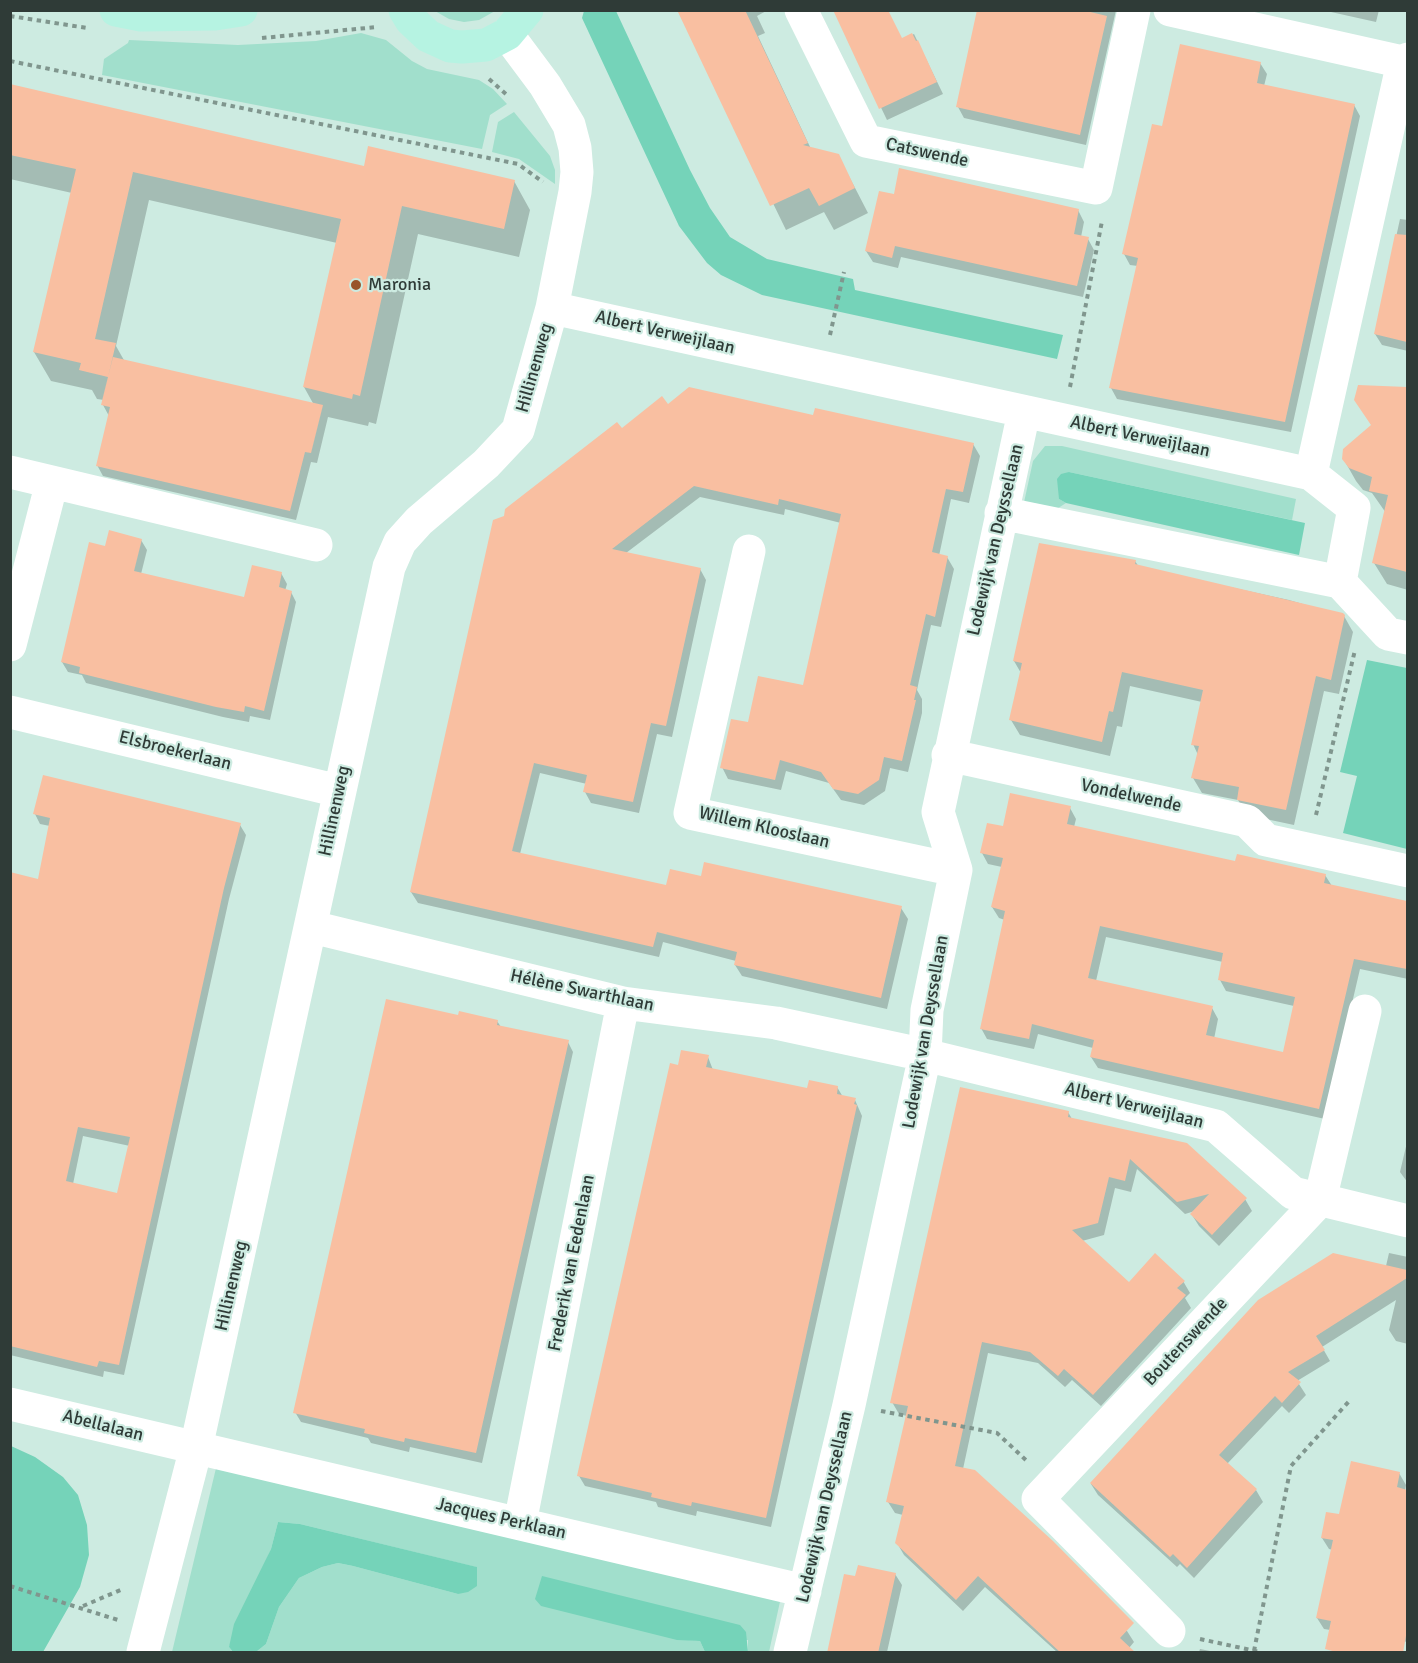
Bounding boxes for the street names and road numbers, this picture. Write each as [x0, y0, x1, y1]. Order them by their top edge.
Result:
street label: Catswende [884, 134, 970, 172]
street label: Albert Verweijlaan [593, 306, 737, 360]
street label: Hillinenweg [512, 321, 558, 415]
street label: Albert Verweijlaan [1068, 412, 1212, 462]
street label: Lodewijk van Deyssellaan [963, 442, 1029, 638]
street label: Elsbroekerlaan [117, 727, 233, 775]
street label: Hillinenweg [315, 764, 355, 858]
street label: Vondelwende [1079, 775, 1183, 817]
street label: Willem Klooslaan [697, 802, 831, 854]
street label: Lodewijk van Deyssellaan [898, 934, 954, 1130]
street label: Hélène Swarthlaan [508, 965, 656, 1017]
street label: Albert Verweijlaan [1062, 1078, 1206, 1134]
street label: Frederik van Eedenlaan [544, 1173, 600, 1353]
street label: Hillinenweg [211, 1239, 253, 1333]
street label: Boutenswende [1140, 1293, 1232, 1391]
street label: Abellalaan [60, 1406, 146, 1446]
street label: Lodewijk van Deyssellaan [792, 1409, 858, 1605]
street label: Jacques Perklaan [434, 1494, 568, 1544]

